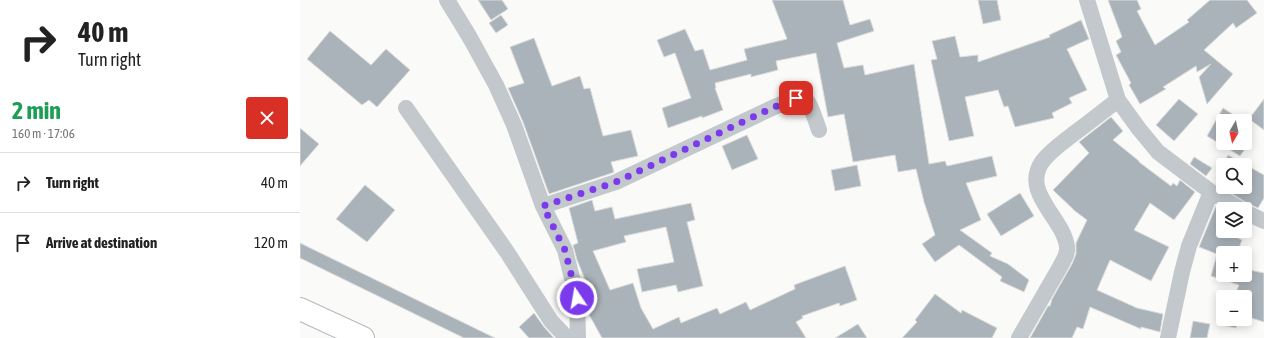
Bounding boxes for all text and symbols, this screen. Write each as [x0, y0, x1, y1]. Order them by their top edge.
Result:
icon: right [12, 16, 64, 68]
text: 40 m [78, 16, 128, 48]
text: Turn right [78, 49, 141, 70]
pin [779, 81, 813, 115]
icon: arrive [785, 87, 807, 109]
text: 2 min [12, 97, 61, 124]
button: close [246, 97, 288, 139]
north arrow [1216, 114, 1252, 150]
map controls [1216, 114, 1252, 326]
text: 160 m · 17:06 [12, 126, 75, 141]
button: search [1216, 158, 1252, 194]
icon: right [12, 172, 34, 194]
text: Turn right [46, 174, 99, 191]
text: 40 m [261, 174, 288, 191]
button: layers [1216, 202, 1252, 238]
icon: arrive [12, 232, 34, 254]
text: Arrive at destination [46, 234, 157, 251]
text: 120 m [254, 234, 288, 251]
button: + [1216, 246, 1252, 282]
position arrow [556, 277, 598, 319]
button: − [1216, 290, 1252, 326]

